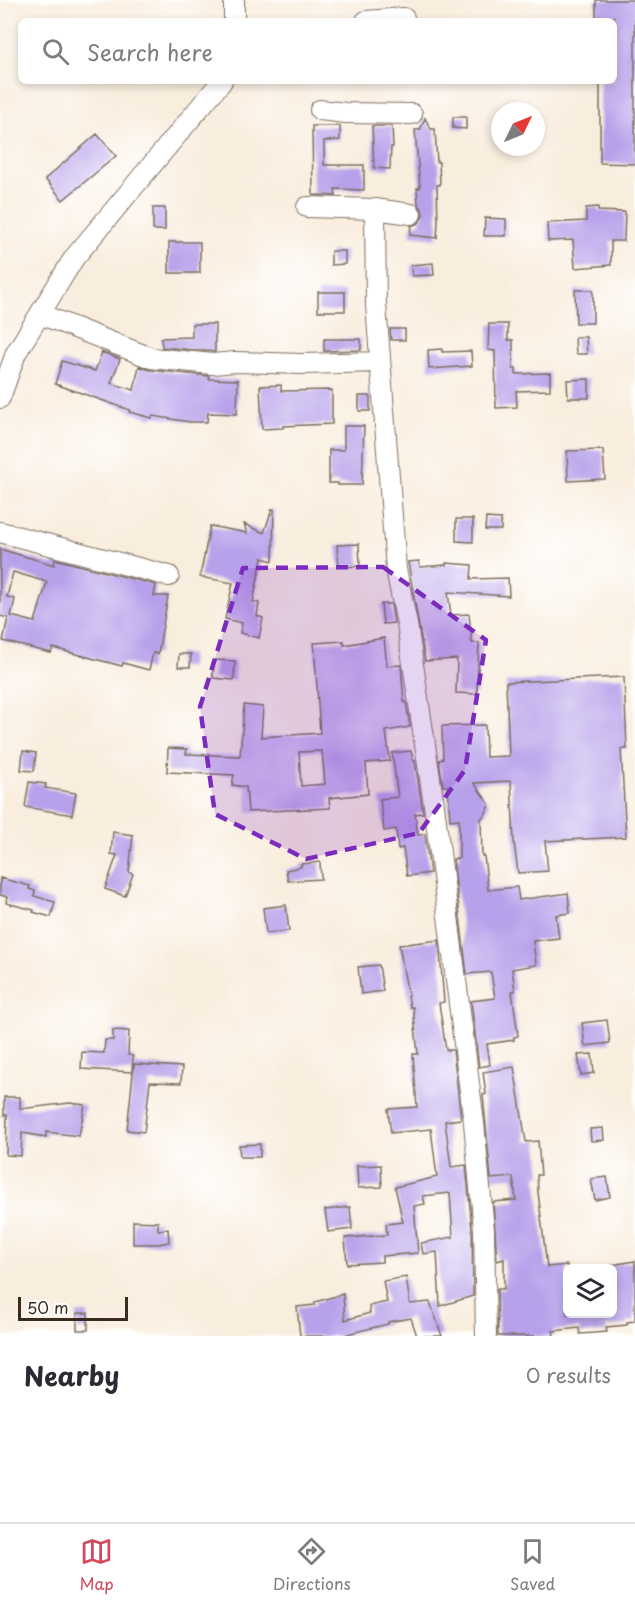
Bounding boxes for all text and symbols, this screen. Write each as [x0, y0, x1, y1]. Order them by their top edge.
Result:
search box [18, 18, 617, 84]
icon: search [39, 35, 72, 68]
text: Search here [87, 35, 213, 68]
north arrow [491, 102, 545, 156]
map controls [563, 1264, 617, 1318]
button: layers [563, 1264, 617, 1318]
scale bar [18, 1294, 128, 1322]
text: 50 m [27, 1295, 68, 1319]
text: Nearby [24, 1356, 119, 1395]
text: 0 results [526, 1360, 611, 1390]
tab: Map [80, 1535, 114, 1595]
tab: Directions [273, 1535, 351, 1595]
tab: Saved [510, 1535, 555, 1595]

